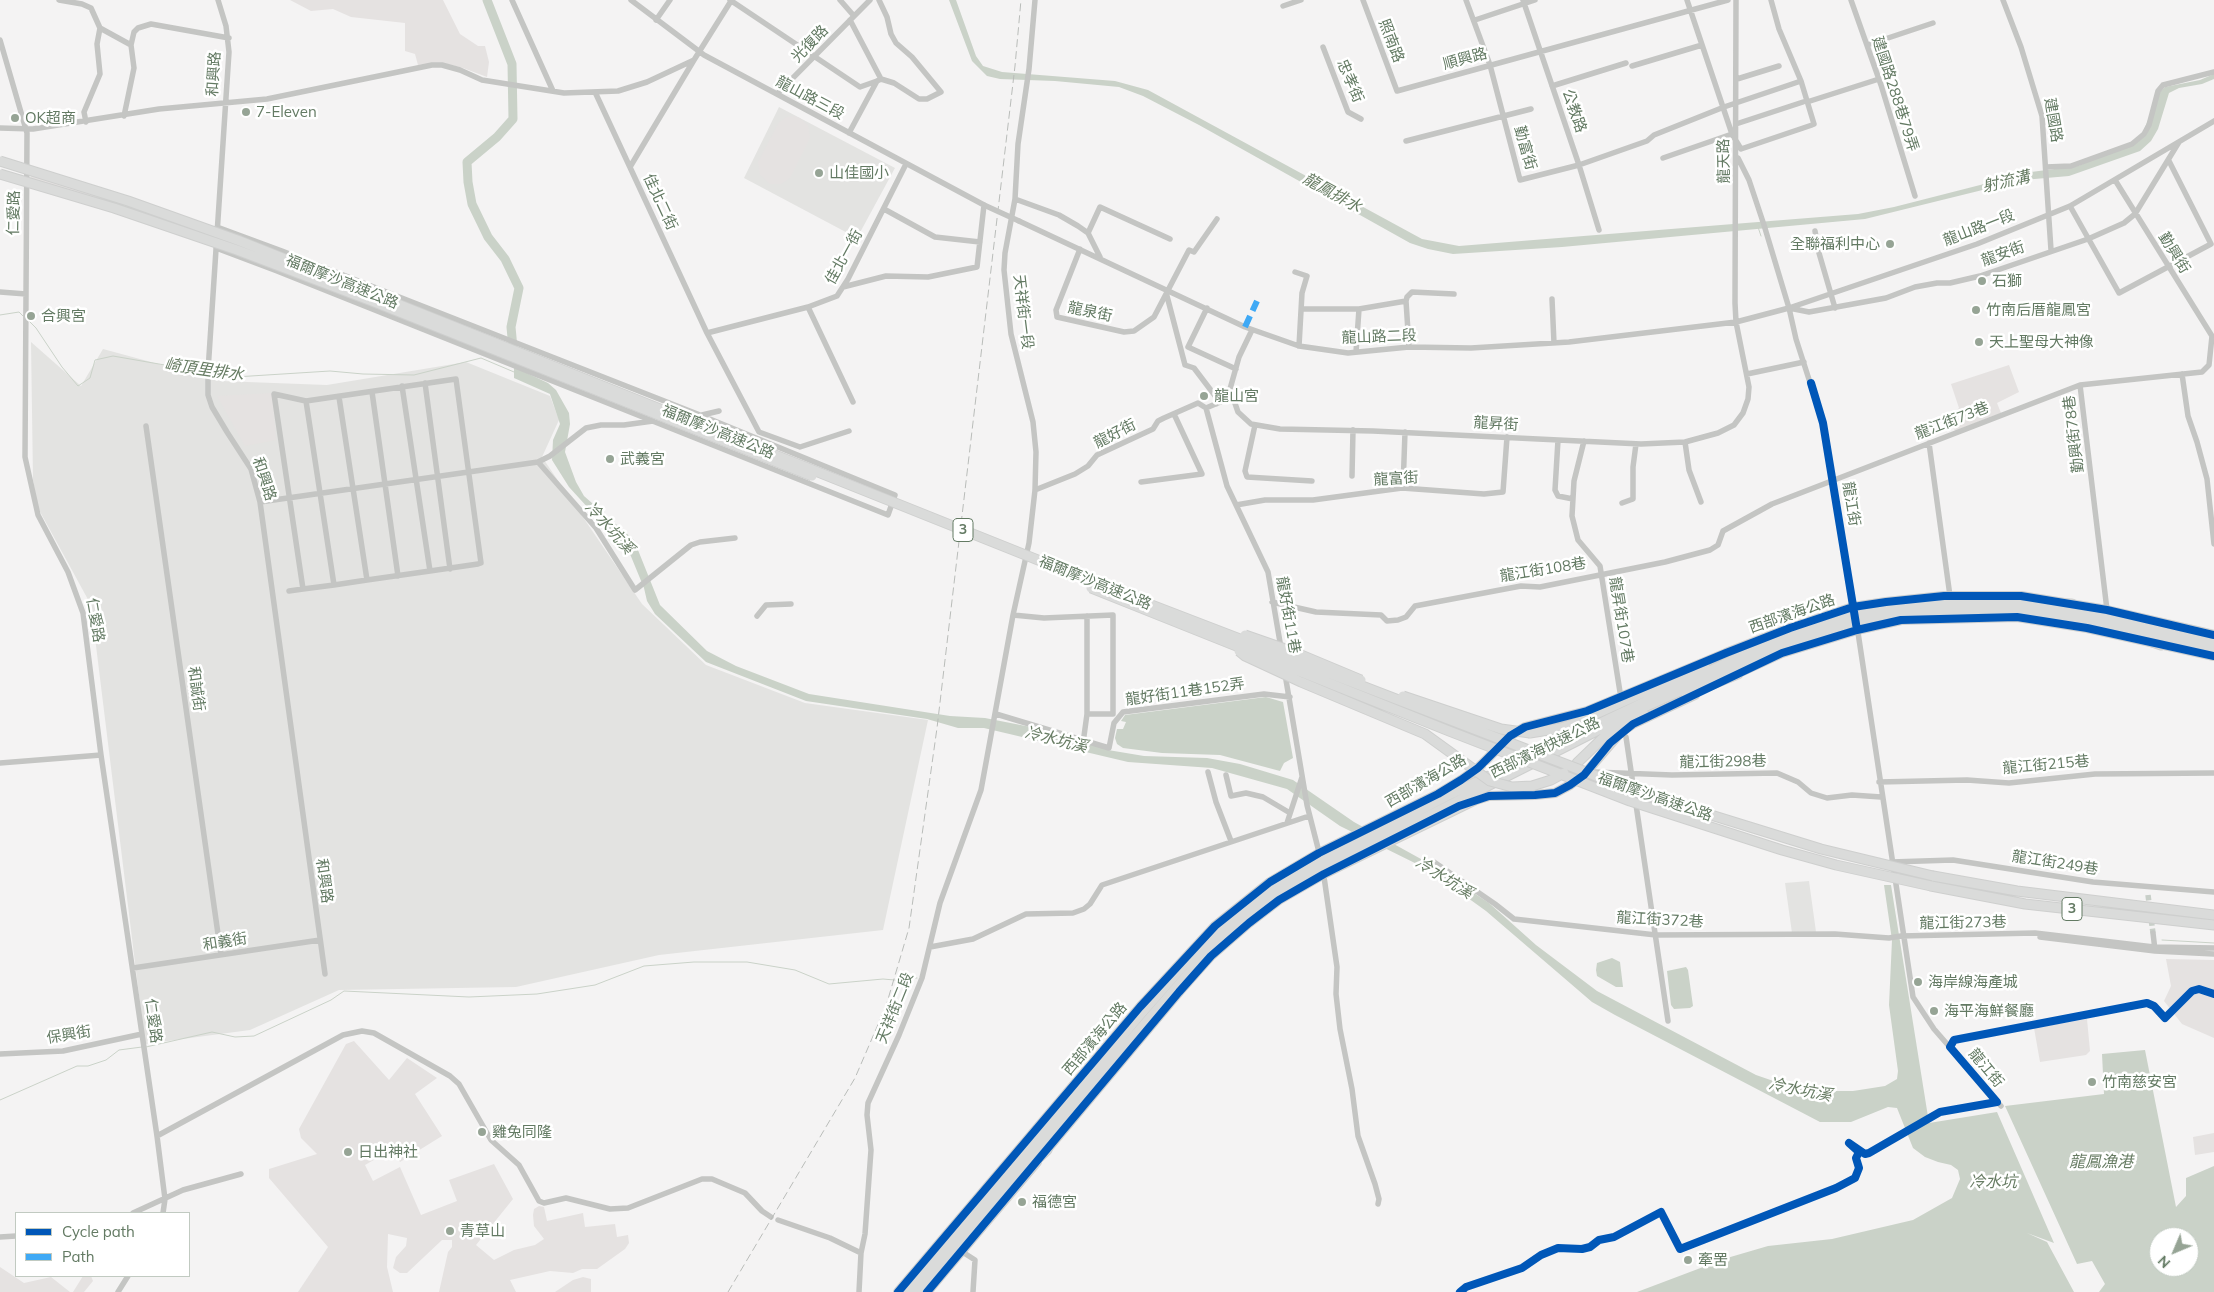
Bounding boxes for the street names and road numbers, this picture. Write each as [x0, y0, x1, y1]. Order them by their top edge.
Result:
street label: 照南路 [1375, 17, 1407, 65]
street label: 光復路 [788, 22, 832, 66]
street label: 建國路288巷79弄 [1868, 34, 1922, 154]
street label: 順興路 [1441, 44, 1489, 74]
street label: 和興路 [203, 51, 225, 97]
street label: 忠孝街 [1333, 57, 1367, 105]
street label: 龍山路三段 [773, 72, 847, 124]
street label: 公教路 [1558, 87, 1590, 135]
street label: 建國路 [2040, 96, 2066, 144]
street label: 勤富街 [1510, 124, 1540, 172]
street label: 龍天路 [1715, 138, 1733, 184]
street label: 佳北二街 [639, 171, 681, 233]
street label: 仁愛路 [5, 190, 23, 236]
street label: 龍山路一段 [1941, 206, 2017, 250]
street label: 佳北一街 [822, 226, 866, 288]
street label: 勤興街 [2154, 229, 2194, 277]
street label: 龍安街 [1979, 238, 2027, 270]
street label: 福爾摩沙高速公路 [283, 251, 401, 313]
street label: 天祥街一段 [1009, 274, 1037, 350]
street label: 龍泉街 [1066, 299, 1114, 325]
street label: 龍山路二段 [1341, 327, 1417, 347]
street label: 勤興街78巷 [2060, 394, 2088, 474]
street label: 龍江街73巷 [1912, 399, 1992, 443]
street label: 福爾摩沙高速公路 [659, 401, 777, 463]
street label: 龍昇街 [1473, 414, 1519, 434]
street label: 龍好街 [1091, 416, 1139, 452]
street label: 和興路 [248, 455, 280, 503]
street label: 龍富街 [1373, 469, 1419, 489]
street label: 龍江街 [1839, 480, 1863, 528]
road number: 3 [953, 518, 973, 542]
street label: 福爾摩沙高速公路 [1036, 552, 1154, 614]
street label: 龍江街108巷 [1499, 554, 1587, 586]
street label: 龍好街11巷 [1272, 575, 1304, 655]
street label: 龍昇街107巷 [1605, 576, 1637, 664]
street label: 西部濱海公路 [1747, 591, 1837, 637]
street label: 仁愛路 [82, 596, 108, 644]
street label: 和誠街 [184, 665, 208, 713]
street label: 龍好街11巷152弄 [1124, 675, 1246, 709]
street label: 西部濱海快速公路 [1487, 714, 1603, 782]
street label: 西部濱海公路 [1383, 751, 1469, 811]
street label: 龍江街298巷 [1679, 752, 1767, 772]
street label: 龍江街215巷 [2002, 752, 2090, 778]
street label: 福爾摩沙高速公路 [1595, 769, 1715, 825]
street label: 龍江街249巷 [2011, 847, 2099, 879]
street label: 和興路 [312, 857, 336, 905]
road number: 3 [2062, 898, 2082, 921]
street label: 龍江街372巷 [1616, 909, 1704, 931]
street label: 龍江街273巷 [1919, 913, 2007, 933]
street label: 和義街 [201, 930, 249, 954]
street label: 天祥街二段 [873, 970, 917, 1046]
street label: 仁愛路 [141, 997, 165, 1045]
street label: 西部濱海公路 [1059, 999, 1131, 1079]
street label: 保興街 [45, 1023, 93, 1047]
street label: 龍江街 [1965, 1045, 2007, 1091]

